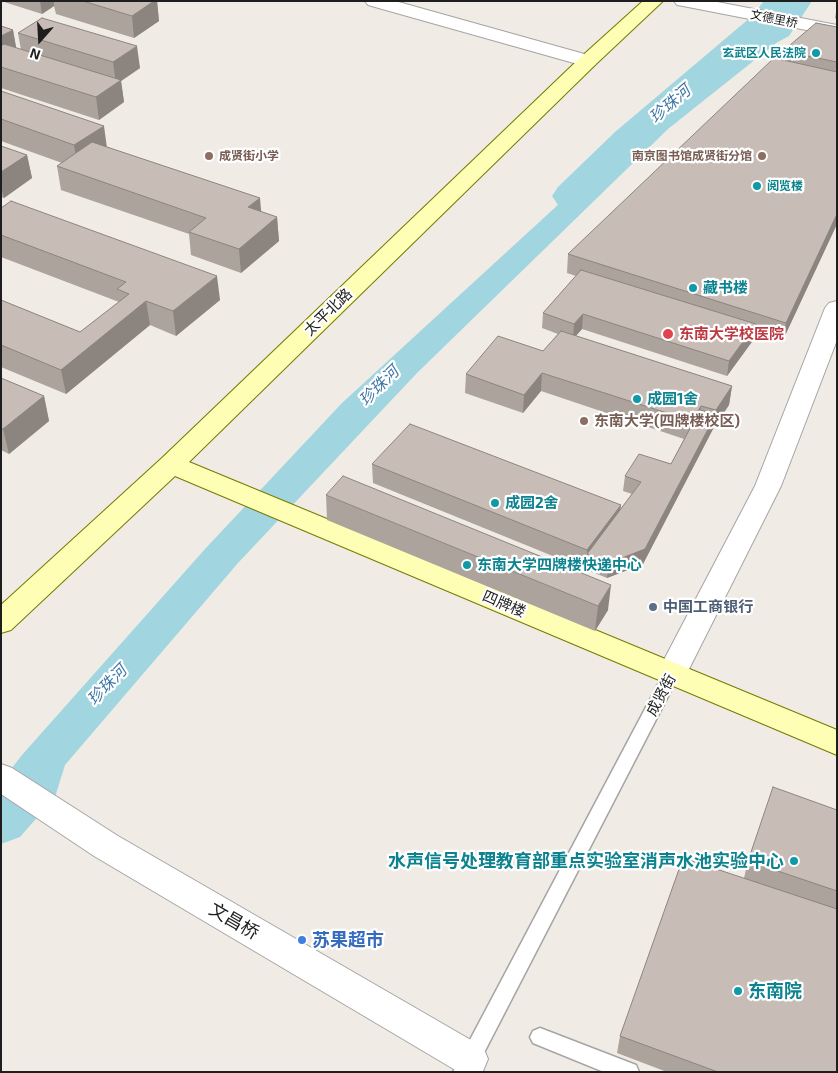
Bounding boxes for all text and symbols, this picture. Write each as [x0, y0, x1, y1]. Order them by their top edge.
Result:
street label: 文德里桥 [749, 7, 799, 31]
north arrow [15, 15, 65, 65]
text: N [27, 45, 43, 64]
place label: 玄武区人民法院 [722, 46, 806, 60]
marker: 玄武区人民法院 [810, 47, 822, 59]
water label: 珍珠河 [646, 81, 694, 127]
place label: 成贤街小学 [219, 149, 279, 163]
place label: 南京图书馆成贤街分馆 [632, 149, 752, 163]
marker: 成贤街小学 [203, 150, 215, 162]
marker: 南京图书馆成贤街分馆 [756, 150, 768, 162]
place label: 阅览楼 [767, 179, 803, 193]
marker: 阅览楼 [751, 180, 763, 192]
place label: 藏书楼 [703, 279, 748, 297]
marker: 藏书楼 [687, 282, 699, 294]
street label: 太平北路 [300, 285, 356, 339]
place label: 东南大学校医院 [679, 325, 784, 343]
marker: 东南大学校医院 [661, 327, 675, 341]
water label: 珍珠河 [355, 362, 403, 410]
place label: 成园1舍 [647, 390, 698, 408]
marker: 成园1舍 [631, 393, 643, 405]
place label: 东南大学(四牌楼校区) [594, 412, 740, 430]
marker: 东南大学(四牌楼校区) [578, 415, 590, 427]
place label: 成园2舍 [505, 494, 559, 512]
marker: 成园2舍 [489, 497, 501, 509]
place label: 东南大学四牌楼快递中心 [477, 556, 642, 574]
marker: 东南大学四牌楼快递中心 [461, 559, 473, 571]
street label: 四牌楼 [480, 587, 528, 621]
place label: 中国工商银行 [663, 598, 753, 616]
marker: 中国工商银行 [647, 601, 659, 613]
water label: 珍珠河 [83, 661, 131, 709]
street label: 成贤街 [642, 671, 680, 719]
place label: 水声信号处理教育部重点实验室消声水池实验中心 [388, 850, 784, 872]
marker: 水声信号处理教育部重点实验室消声水池实验中心 [788, 855, 800, 867]
street label: 文昌桥 [205, 898, 263, 944]
place label: 苏果超市 [312, 929, 384, 951]
marker: 苏果超市 [296, 934, 308, 946]
place label: 东南院 [748, 980, 802, 1002]
marker: 东南院 [732, 985, 744, 997]

